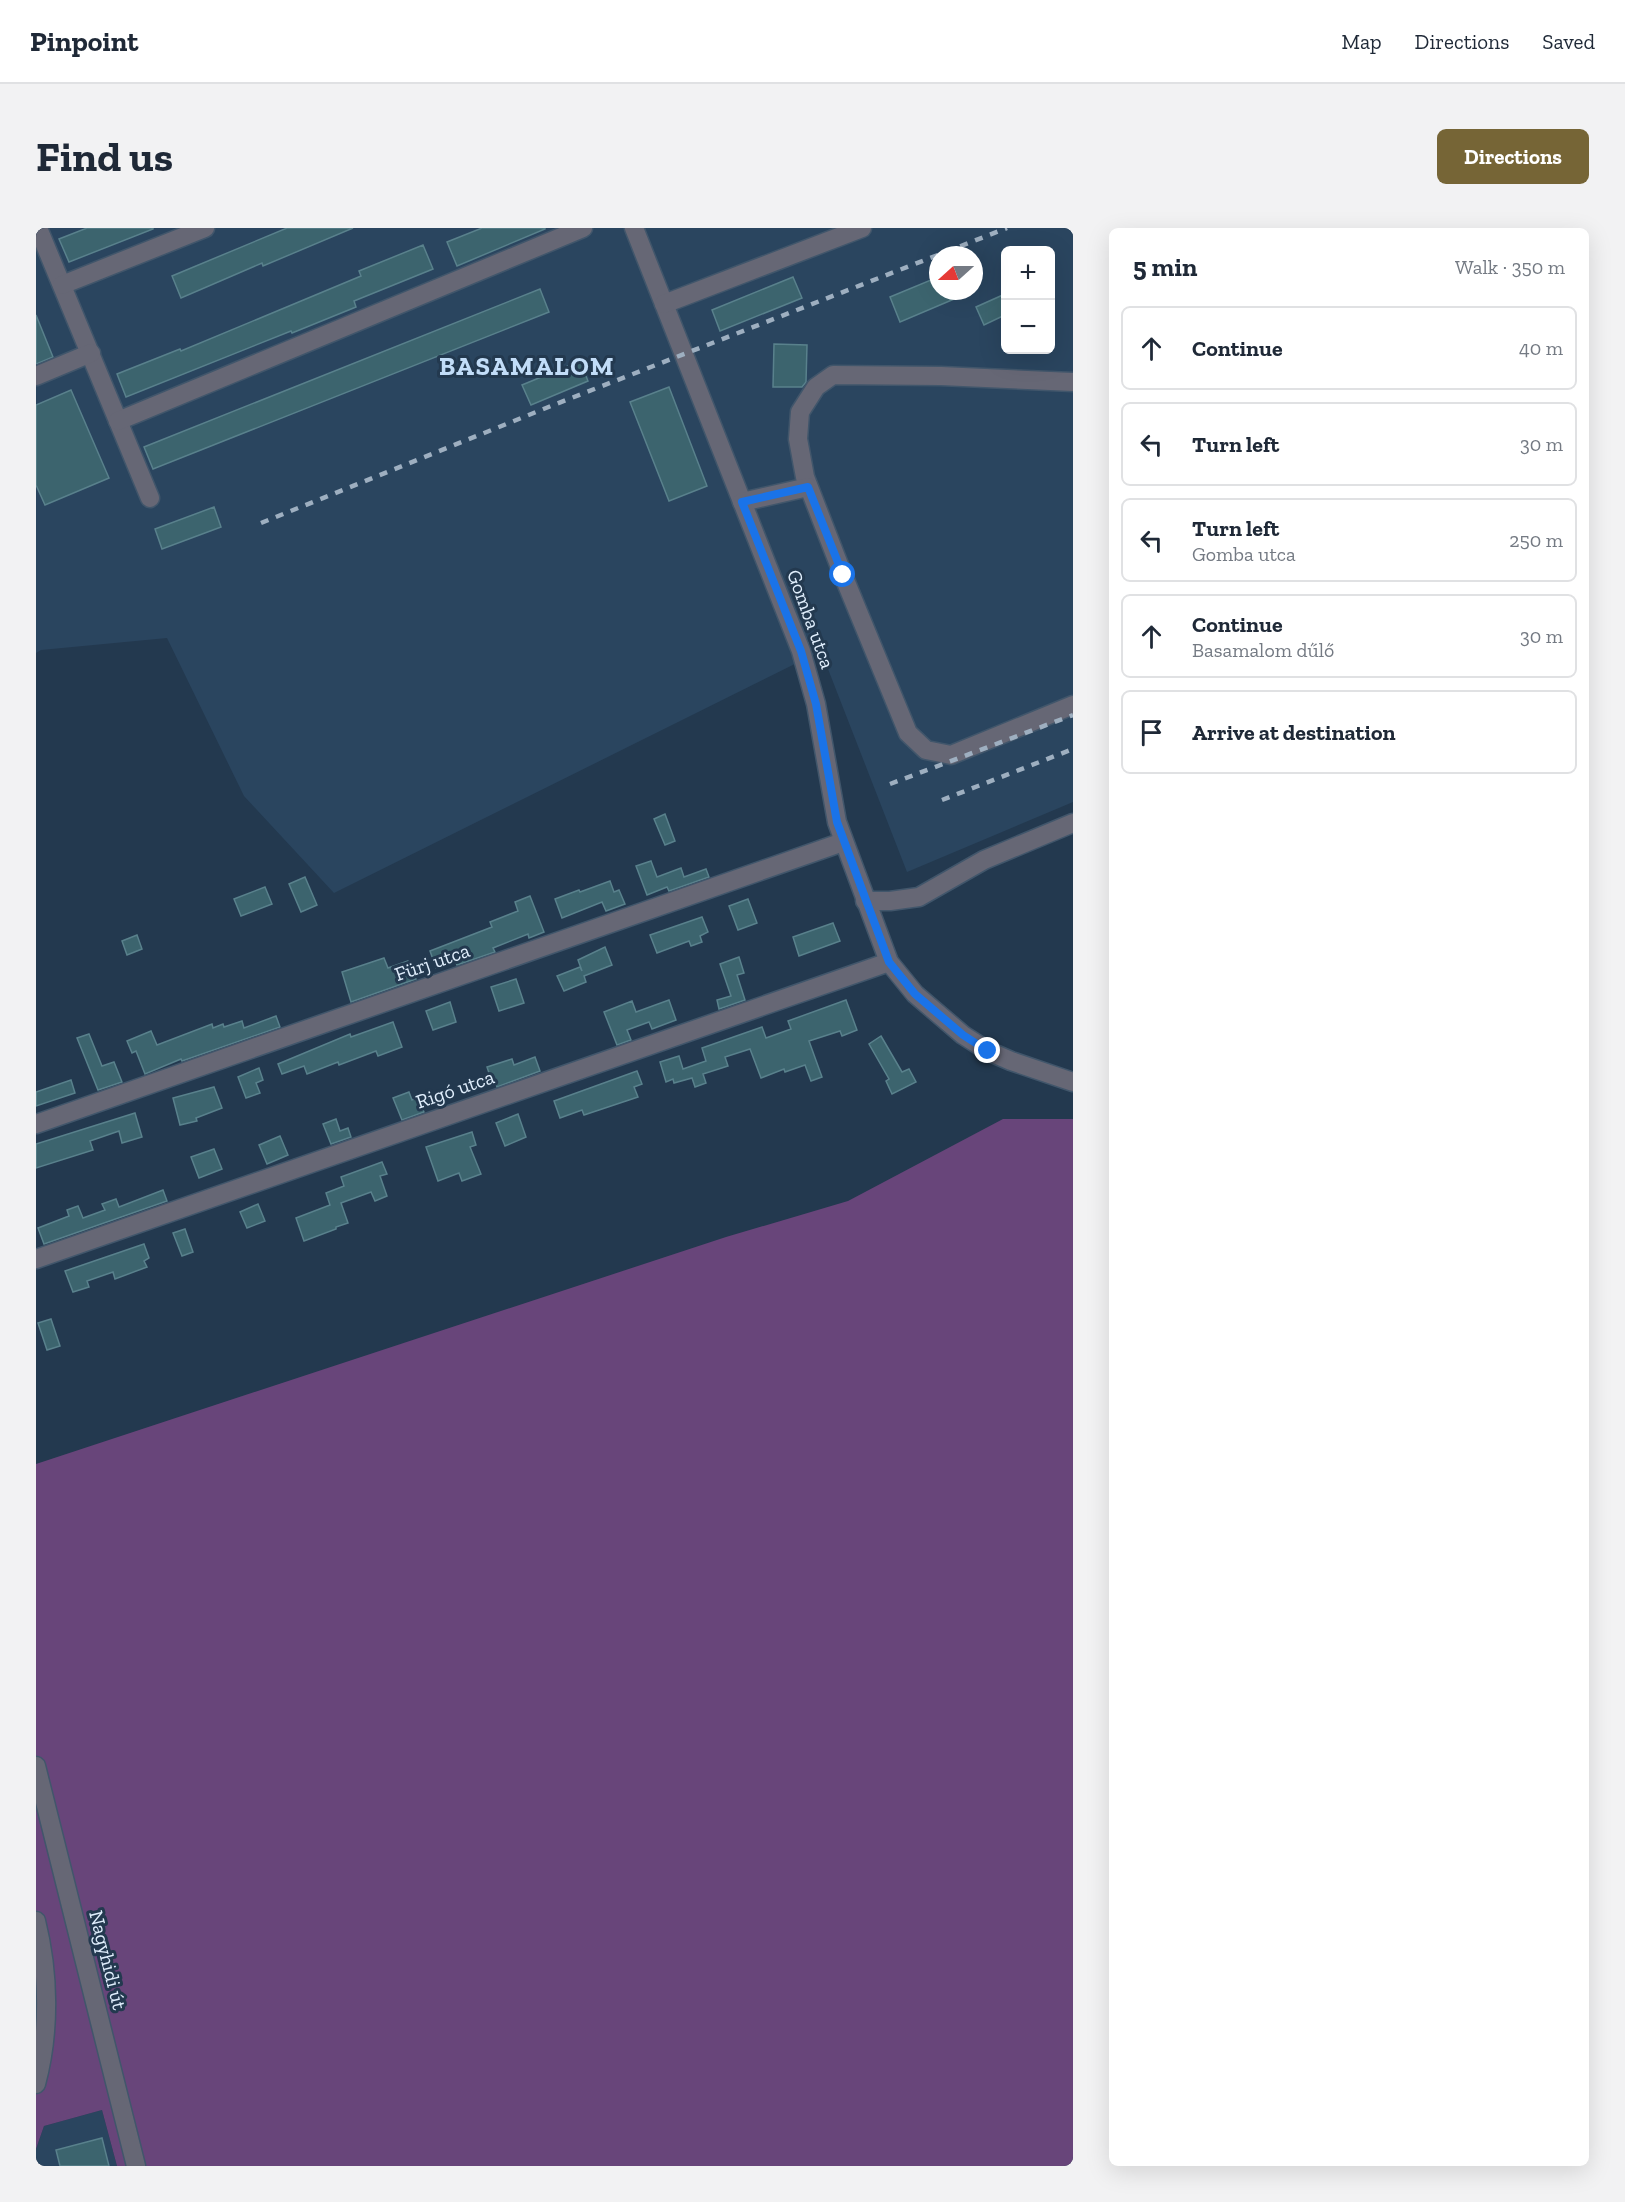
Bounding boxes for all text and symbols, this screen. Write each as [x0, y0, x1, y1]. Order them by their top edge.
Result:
text: Pinpoint [30, 25, 138, 58]
text: Map [1342, 29, 1382, 54]
text: Directions [1415, 29, 1509, 54]
text: Saved [1542, 29, 1595, 54]
button: Directions [1437, 129, 1589, 184]
text: Find us [36, 131, 173, 182]
north arrow [929, 246, 983, 300]
map controls [1001, 246, 1055, 354]
button: + [1001, 246, 1055, 300]
text: 5 min [1133, 251, 1197, 283]
text: Walk · 350 m [1455, 255, 1565, 279]
button: − [1001, 300, 1055, 354]
icon: ahead [1135, 332, 1168, 365]
text: Continue [1192, 335, 1283, 362]
text: 40 m [1519, 336, 1563, 360]
district label: BASAMALOM [439, 350, 615, 382]
icon: left [1135, 428, 1168, 461]
text: Turn left [1192, 431, 1279, 458]
text: 30 m [1520, 432, 1563, 456]
text: Turn left [1192, 515, 1279, 542]
icon: left [1135, 524, 1168, 557]
text: 250 m [1509, 528, 1563, 552]
text: Gomba utca [1192, 542, 1296, 566]
route start [829, 561, 855, 587]
street label: Gomba utca [782, 566, 840, 672]
text: Continue [1192, 611, 1283, 638]
icon: ahead [1135, 620, 1168, 653]
text: 30 m [1520, 624, 1563, 648]
text: Basamalom dűlő [1192, 638, 1334, 662]
icon: arrive [1135, 716, 1168, 749]
text: Arrive at destination [1192, 719, 1395, 746]
street label: Fürj utca [391, 938, 473, 986]
route end [974, 1037, 1000, 1063]
street label: Rigó utca [413, 1064, 498, 1114]
street label: Nagyhidi út [84, 1908, 132, 2013]

